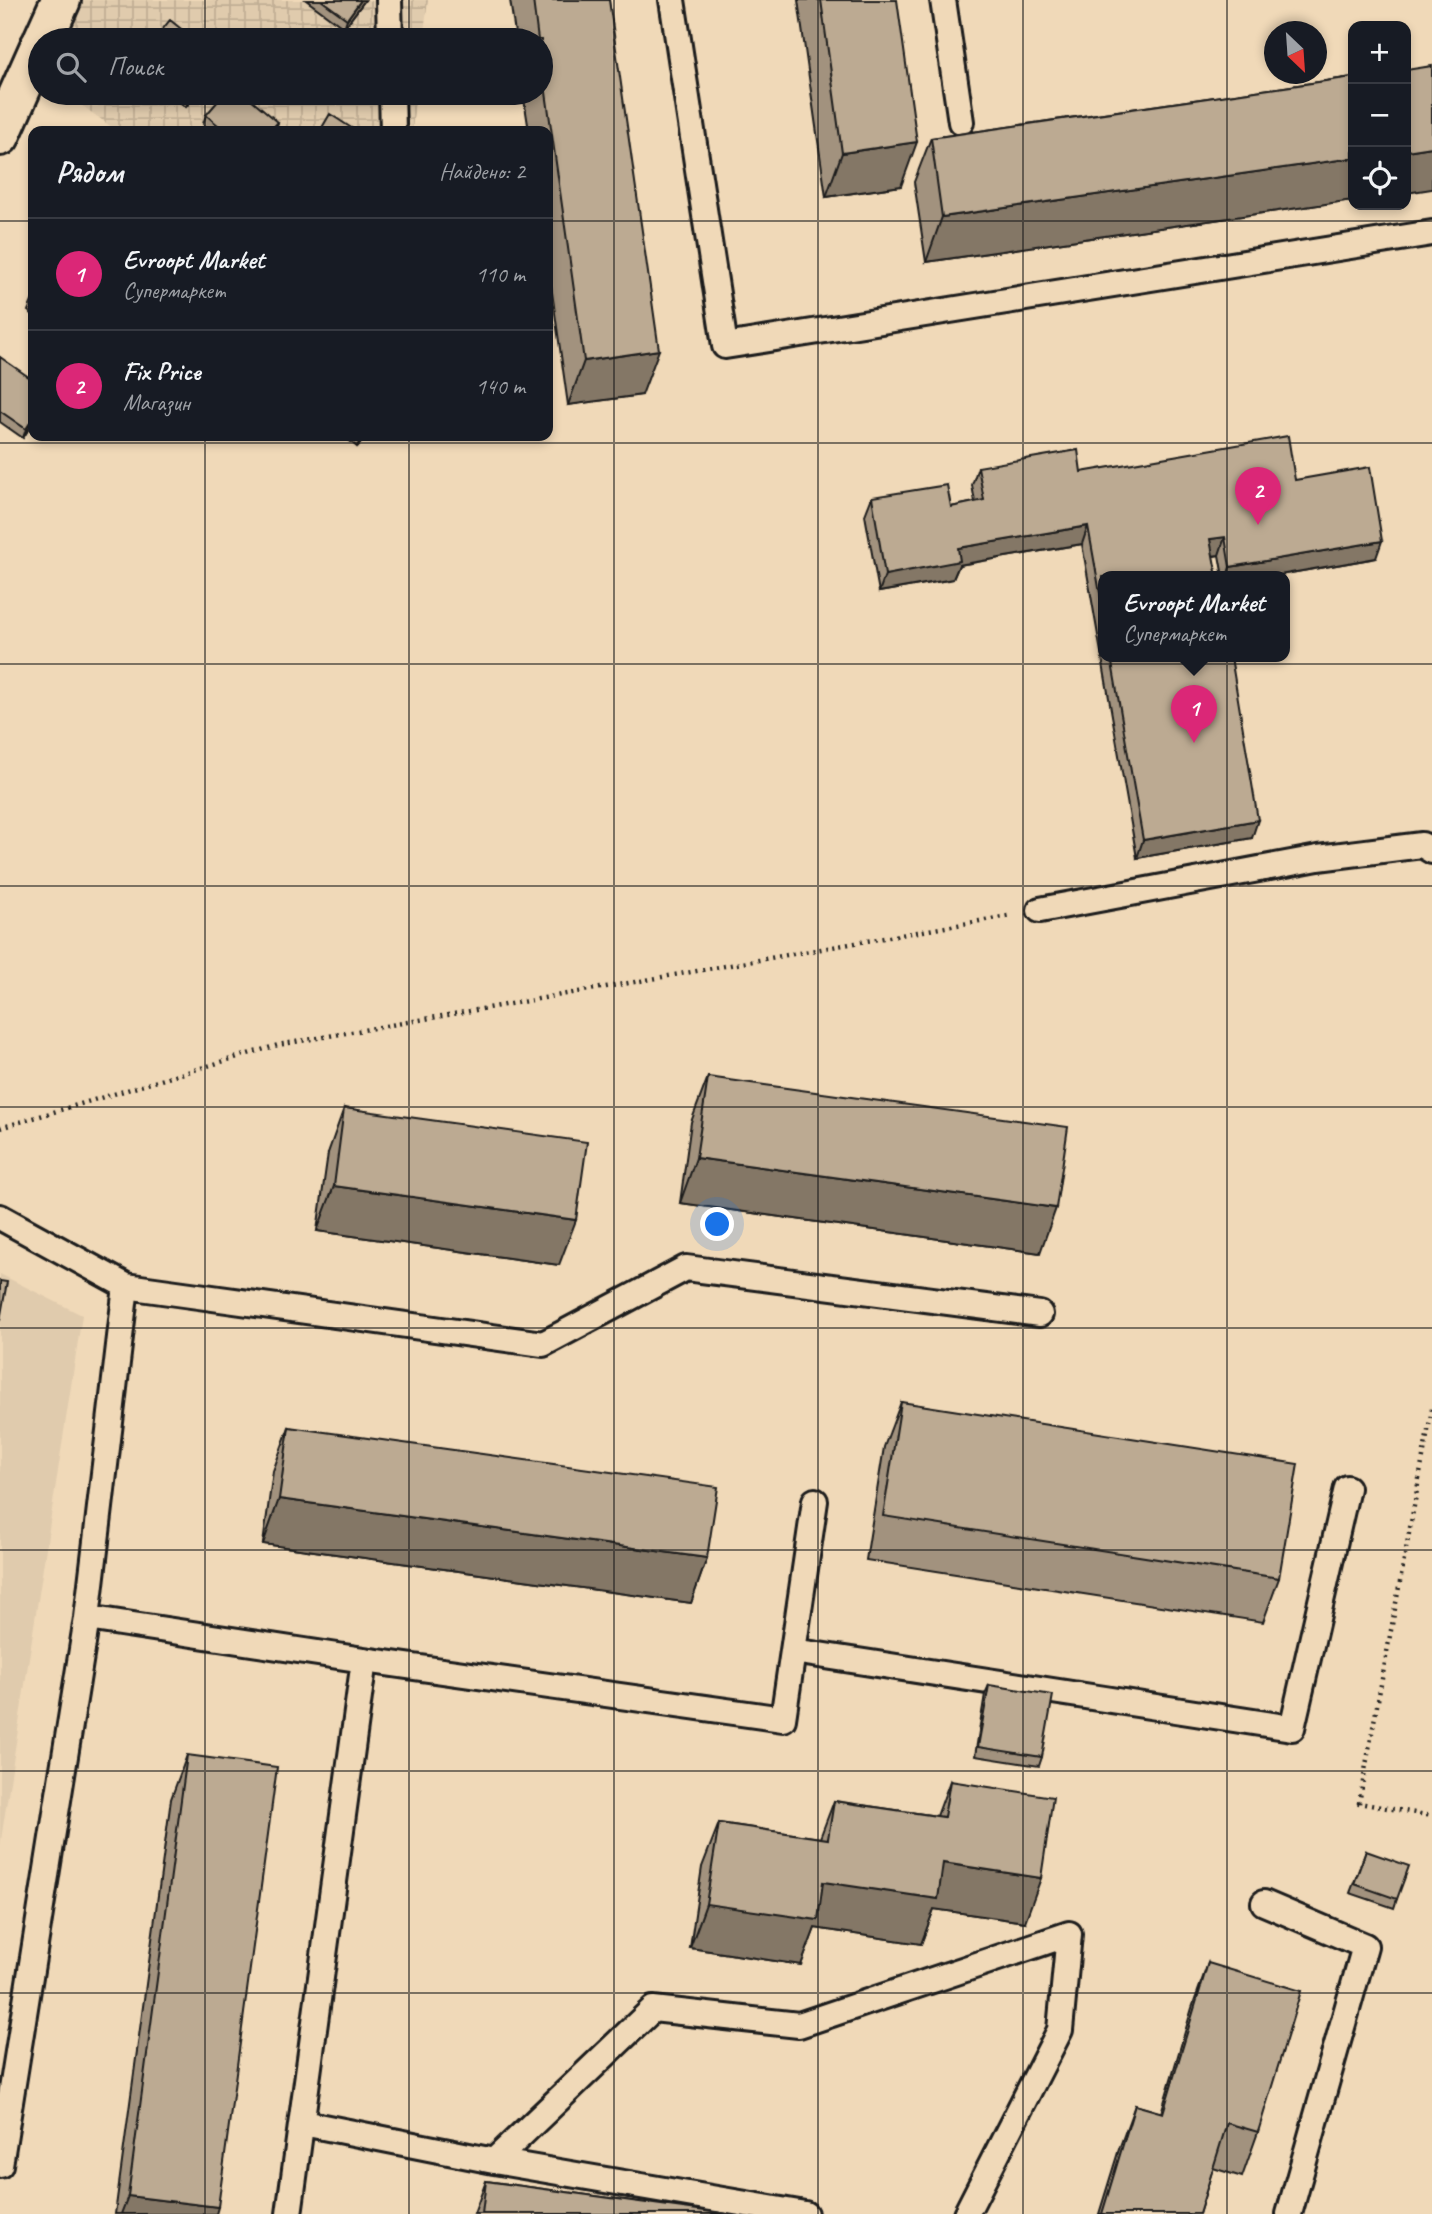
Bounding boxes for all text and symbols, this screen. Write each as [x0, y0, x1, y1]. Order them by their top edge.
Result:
north arrow [1264, 21, 1327, 84]
map controls [1348, 21, 1411, 210]
button: + [1348, 21, 1411, 84]
search box [28, 28, 553, 105]
icon: search [52, 48, 90, 86]
text: Поиск [108, 50, 163, 83]
button: − [1348, 84, 1411, 147]
button: locate [1348, 147, 1411, 210]
text: Рядом [56, 153, 123, 191]
text: Найдено: 2 [439, 157, 525, 186]
text: Evroopt Market [123, 243, 264, 276]
text: 1 [74, 260, 84, 289]
text: 110 m [476, 260, 525, 289]
text: Супермаркет [123, 276, 226, 305]
text: Fix Price [123, 355, 201, 388]
text: 2 [74, 372, 84, 401]
text: 140 m [476, 372, 525, 401]
text: Магазин [123, 388, 190, 417]
pin: 2 [1235, 467, 1281, 525]
popup [1098, 571, 1290, 662]
text: Evroopt Market [1123, 586, 1265, 619]
text: Супермаркет [1123, 619, 1226, 648]
pin: 1 [1171, 685, 1217, 743]
your location [700, 1207, 734, 1241]

